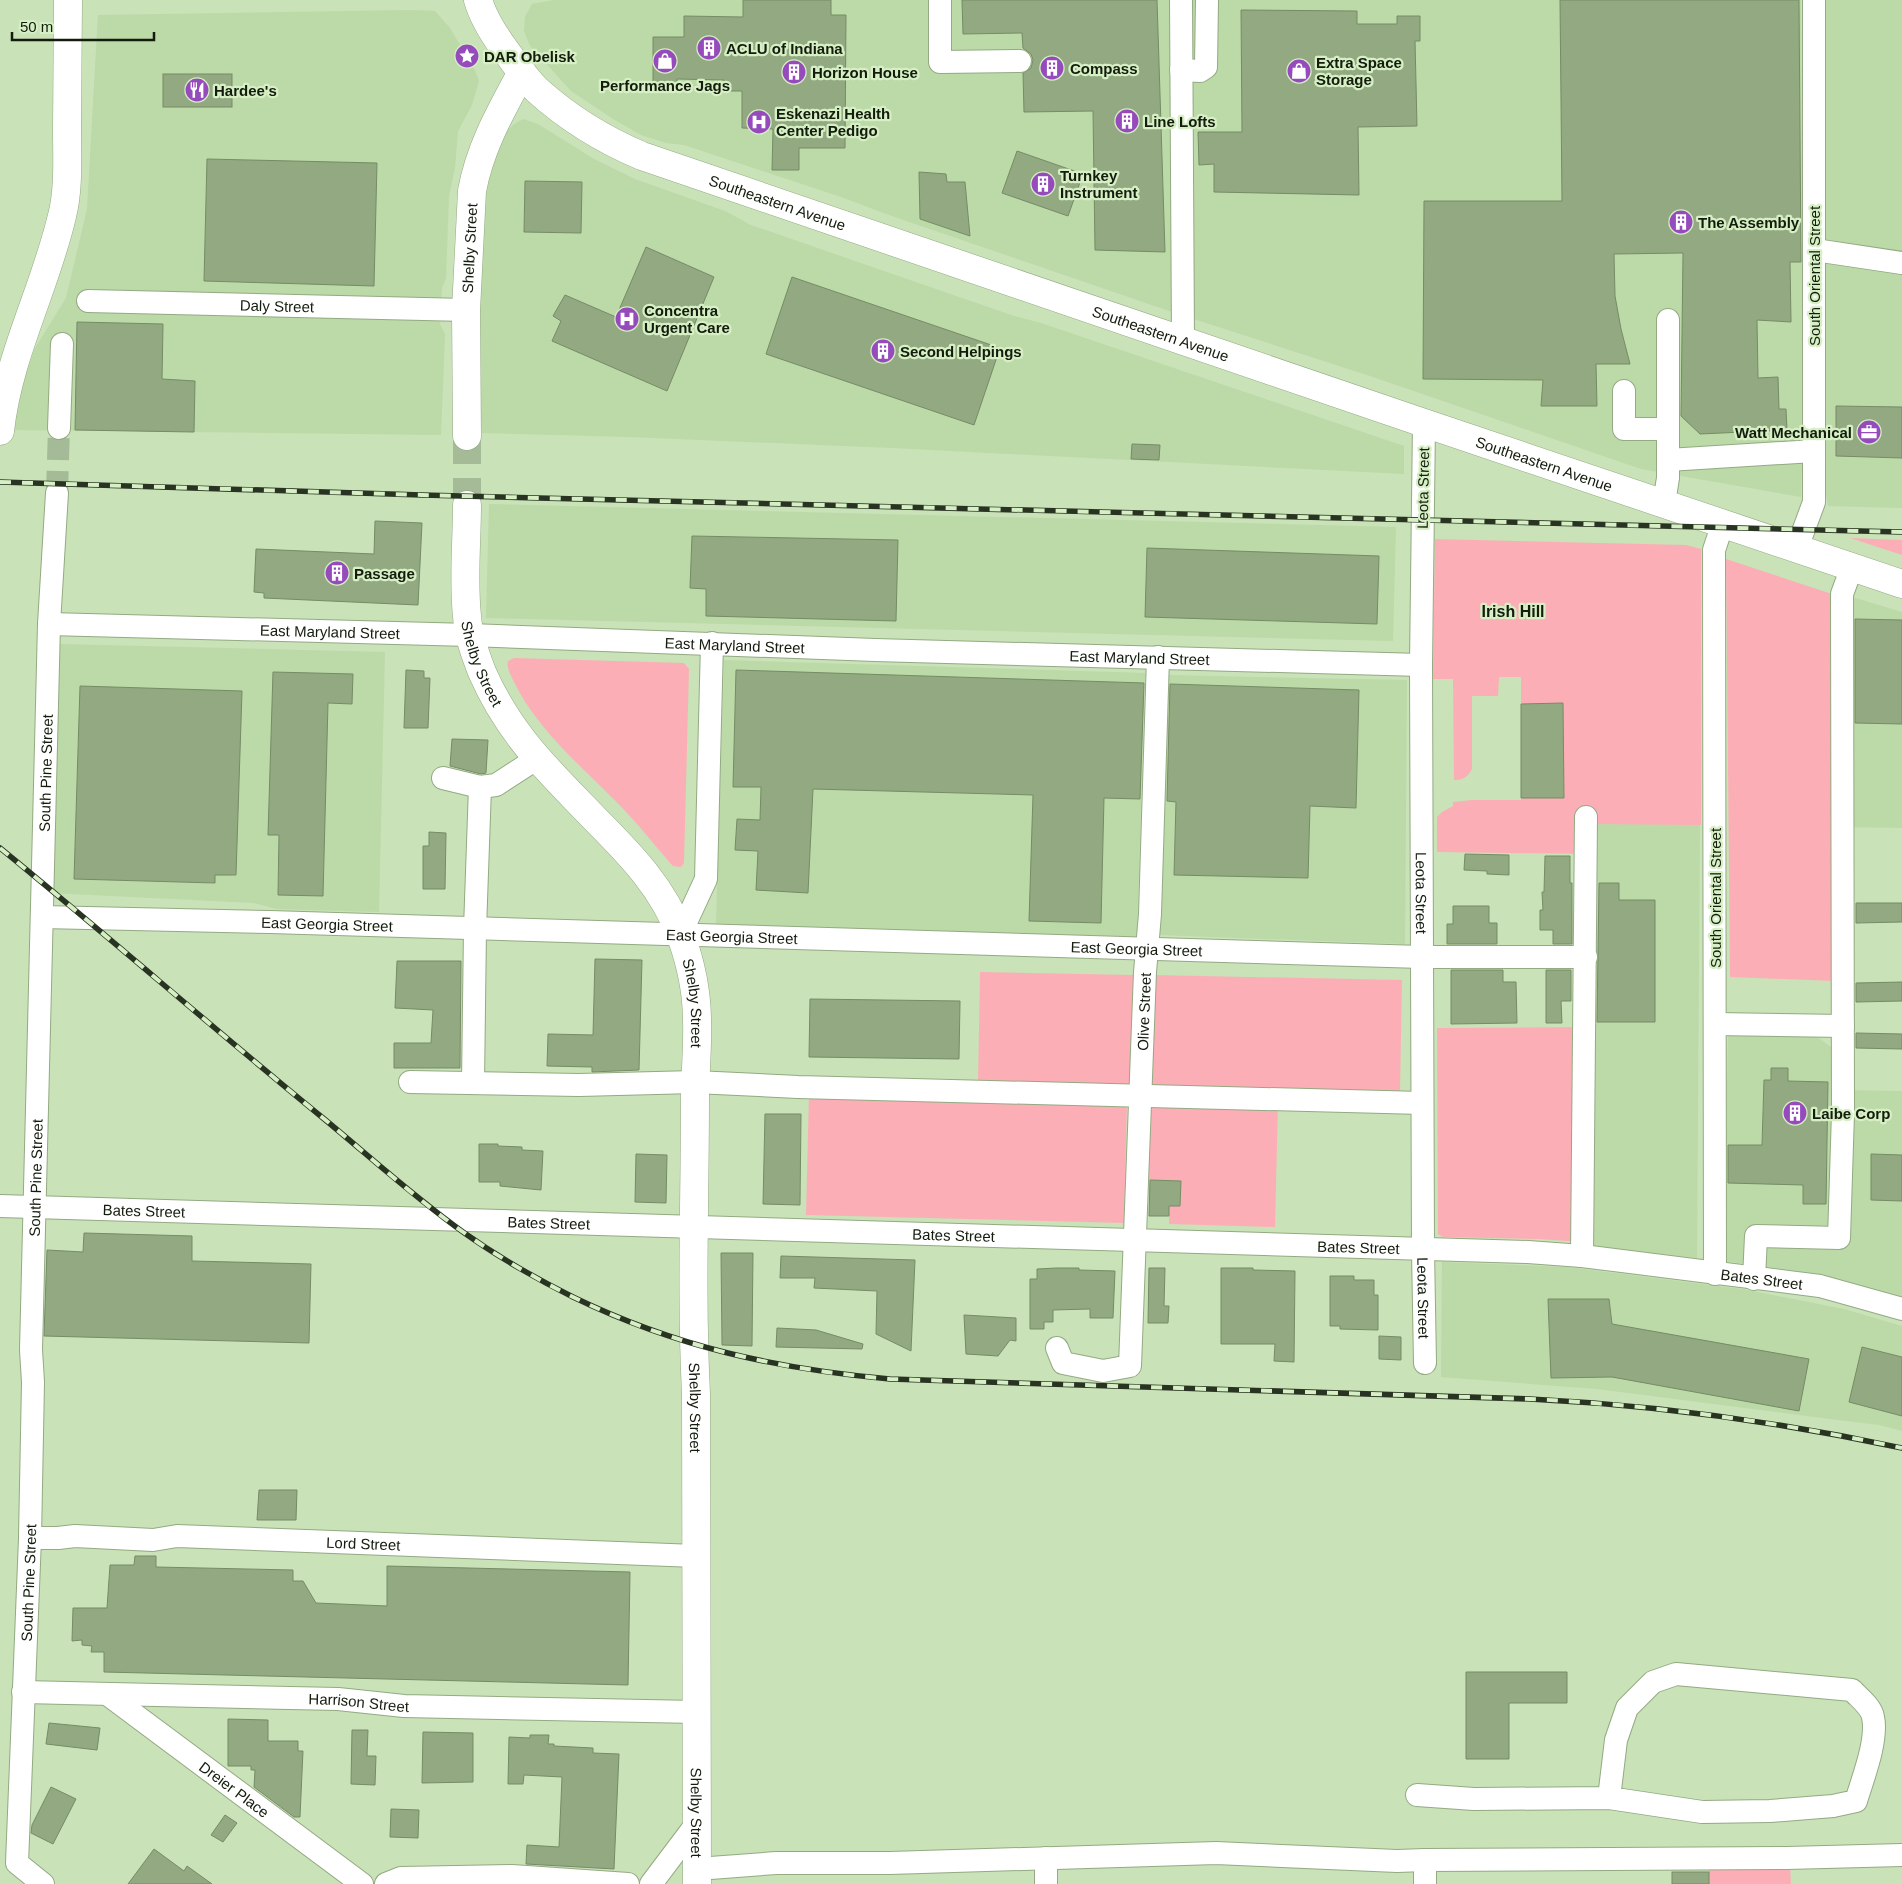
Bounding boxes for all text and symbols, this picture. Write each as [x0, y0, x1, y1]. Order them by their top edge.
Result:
scale bar [12, 10, 155, 42]
text: 50 m [20, 18, 53, 35]
building icon: ACLU of Indiana [696, 35, 722, 61]
place label: ACLU of Indiana [726, 40, 843, 57]
place icon: DAR Obelisk [454, 43, 480, 69]
place label: DAR Obelisk [484, 48, 576, 65]
shop icon: Performance Jags [652, 48, 678, 74]
place label: Extra Space Storage [1316, 54, 1402, 88]
building icon: Compass [1039, 55, 1065, 81]
shop icon: Extra Space Storage [1286, 58, 1312, 84]
building icon: Horizon House [781, 59, 807, 85]
place label: Compass [1070, 60, 1138, 77]
place label: Horizon House [812, 64, 918, 81]
restaurant icon: Hardee's [184, 77, 210, 103]
place label: Performance Jags [600, 77, 730, 94]
place label: Hardee's [214, 82, 277, 99]
place label: Eskenazi Health Center Pedigo [776, 105, 890, 139]
building icon: Line Lofts [1114, 108, 1140, 134]
hospital icon: Eskenazi Health Center Pedigo [746, 109, 772, 135]
place label: Line Lofts [1144, 113, 1216, 130]
place label: Turnkey Instrument [1060, 167, 1138, 201]
street label: Southeastern Avenue [707, 171, 848, 233]
building icon: Turnkey Instrument [1030, 171, 1056, 197]
street label: Shelby Street [458, 202, 480, 294]
street label: South Oriental Street [1806, 205, 1823, 346]
building icon: The Assembly [1668, 209, 1694, 235]
place label: The Assembly [1698, 214, 1800, 231]
street label: Daly Street [240, 296, 315, 315]
place label: Concentra Urgent Care [644, 302, 730, 336]
street label: Southeastern Avenue [1090, 302, 1231, 364]
hospital icon: Concentra Urgent Care [614, 306, 640, 332]
building icon: Second Helpings [870, 338, 896, 364]
place label: Second Helpings [900, 343, 1022, 360]
office icon: Watt Mechanical [1856, 419, 1882, 445]
place label: Watt Mechanical [1735, 424, 1852, 441]
street label: Southeastern Avenue [1474, 433, 1615, 494]
street label: Leota Street [1414, 446, 1432, 529]
building icon: Passage [324, 560, 350, 586]
place label: Passage [354, 565, 415, 582]
district label: Irish Hill [1481, 603, 1545, 620]
street label: Shelby Street [459, 620, 506, 710]
street label: East Maryland Street [260, 621, 401, 642]
street label: East Maryland Street [664, 634, 806, 656]
street label: East Maryland Street [1069, 647, 1211, 668]
street label: South Pine Street [35, 713, 55, 832]
street label: South Oriental Street [1707, 827, 1724, 968]
street label: Leota Street [1413, 852, 1430, 935]
street label: East Georgia Street [261, 913, 394, 934]
street label: East Georgia Street [666, 926, 799, 947]
street label: East Georgia Street [1070, 938, 1204, 959]
street label: Shelby Street [680, 956, 706, 1049]
street label: Olive Street [1134, 971, 1154, 1051]
building icon: Laibe Corp [1782, 1100, 1808, 1126]
place label: Laibe Corp [1812, 1105, 1890, 1122]
street label: South Pine Street [25, 1118, 45, 1237]
street label: Bates Street [102, 1201, 186, 1220]
street label: Bates Street [507, 1213, 591, 1232]
street label: Bates Street [912, 1225, 996, 1244]
street label: Bates Street [1317, 1237, 1401, 1257]
street label: Leota Street [1415, 1257, 1433, 1340]
street label: Bates Street [1720, 1265, 1805, 1292]
street label: Shelby Street [686, 1362, 705, 1454]
street label: South Pine Street [17, 1523, 39, 1642]
street label: Lord Street [326, 1533, 402, 1553]
street label: Harrison Street [308, 1690, 410, 1715]
street label: Dreier Place [196, 1758, 273, 1820]
street label: Shelby Street [688, 1768, 705, 1859]

